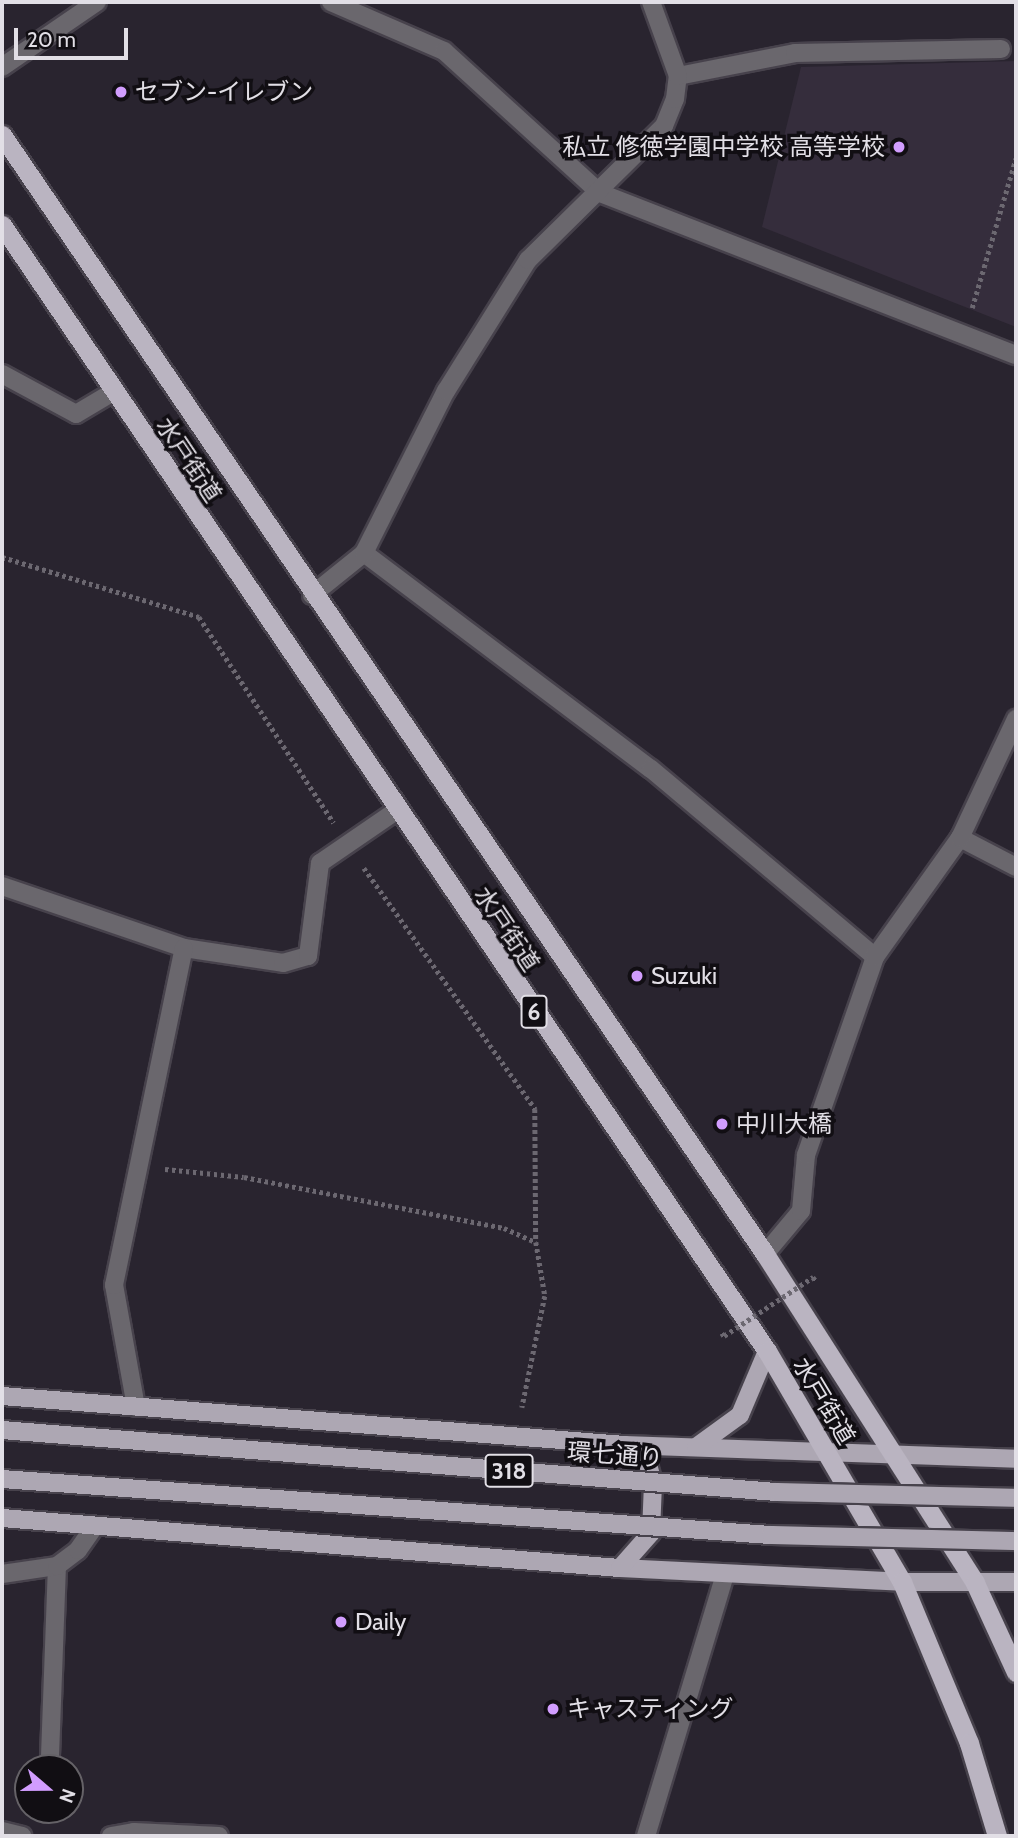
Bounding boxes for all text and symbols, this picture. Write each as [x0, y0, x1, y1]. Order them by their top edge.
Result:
scale bar [18, 14, 131, 58]
text: 20 m [27, 27, 76, 52]
place label: セブン-イレブン [135, 78, 313, 106]
marker: セブン-イレブン [113, 84, 129, 100]
place label: 私立 修徳学園中学校 高等学校 [562, 133, 885, 161]
marker: 私立 修徳学園中学校 高等学校 [891, 139, 907, 155]
street label: 水戸街道 [150, 412, 228, 508]
street label: 水戸街道 [468, 881, 546, 977]
place label: Suzuki [651, 962, 717, 990]
marker: Suzuki [629, 968, 645, 984]
road number: 6 [520, 993, 548, 1032]
place label: 中川大橋 [736, 1110, 832, 1138]
marker: 中川大橋 [714, 1116, 730, 1132]
street label: 水戸街道 [787, 1352, 861, 1450]
street label: 環七通り [566, 1437, 664, 1473]
road number: 318 [484, 1452, 534, 1490]
place label: Daily [355, 1608, 406, 1636]
marker: Daily [333, 1614, 349, 1630]
place label: キャスティング [567, 1695, 735, 1723]
marker: キャスティング [545, 1701, 561, 1717]
north arrow [14, 1754, 84, 1824]
text: N [54, 1785, 80, 1806]

